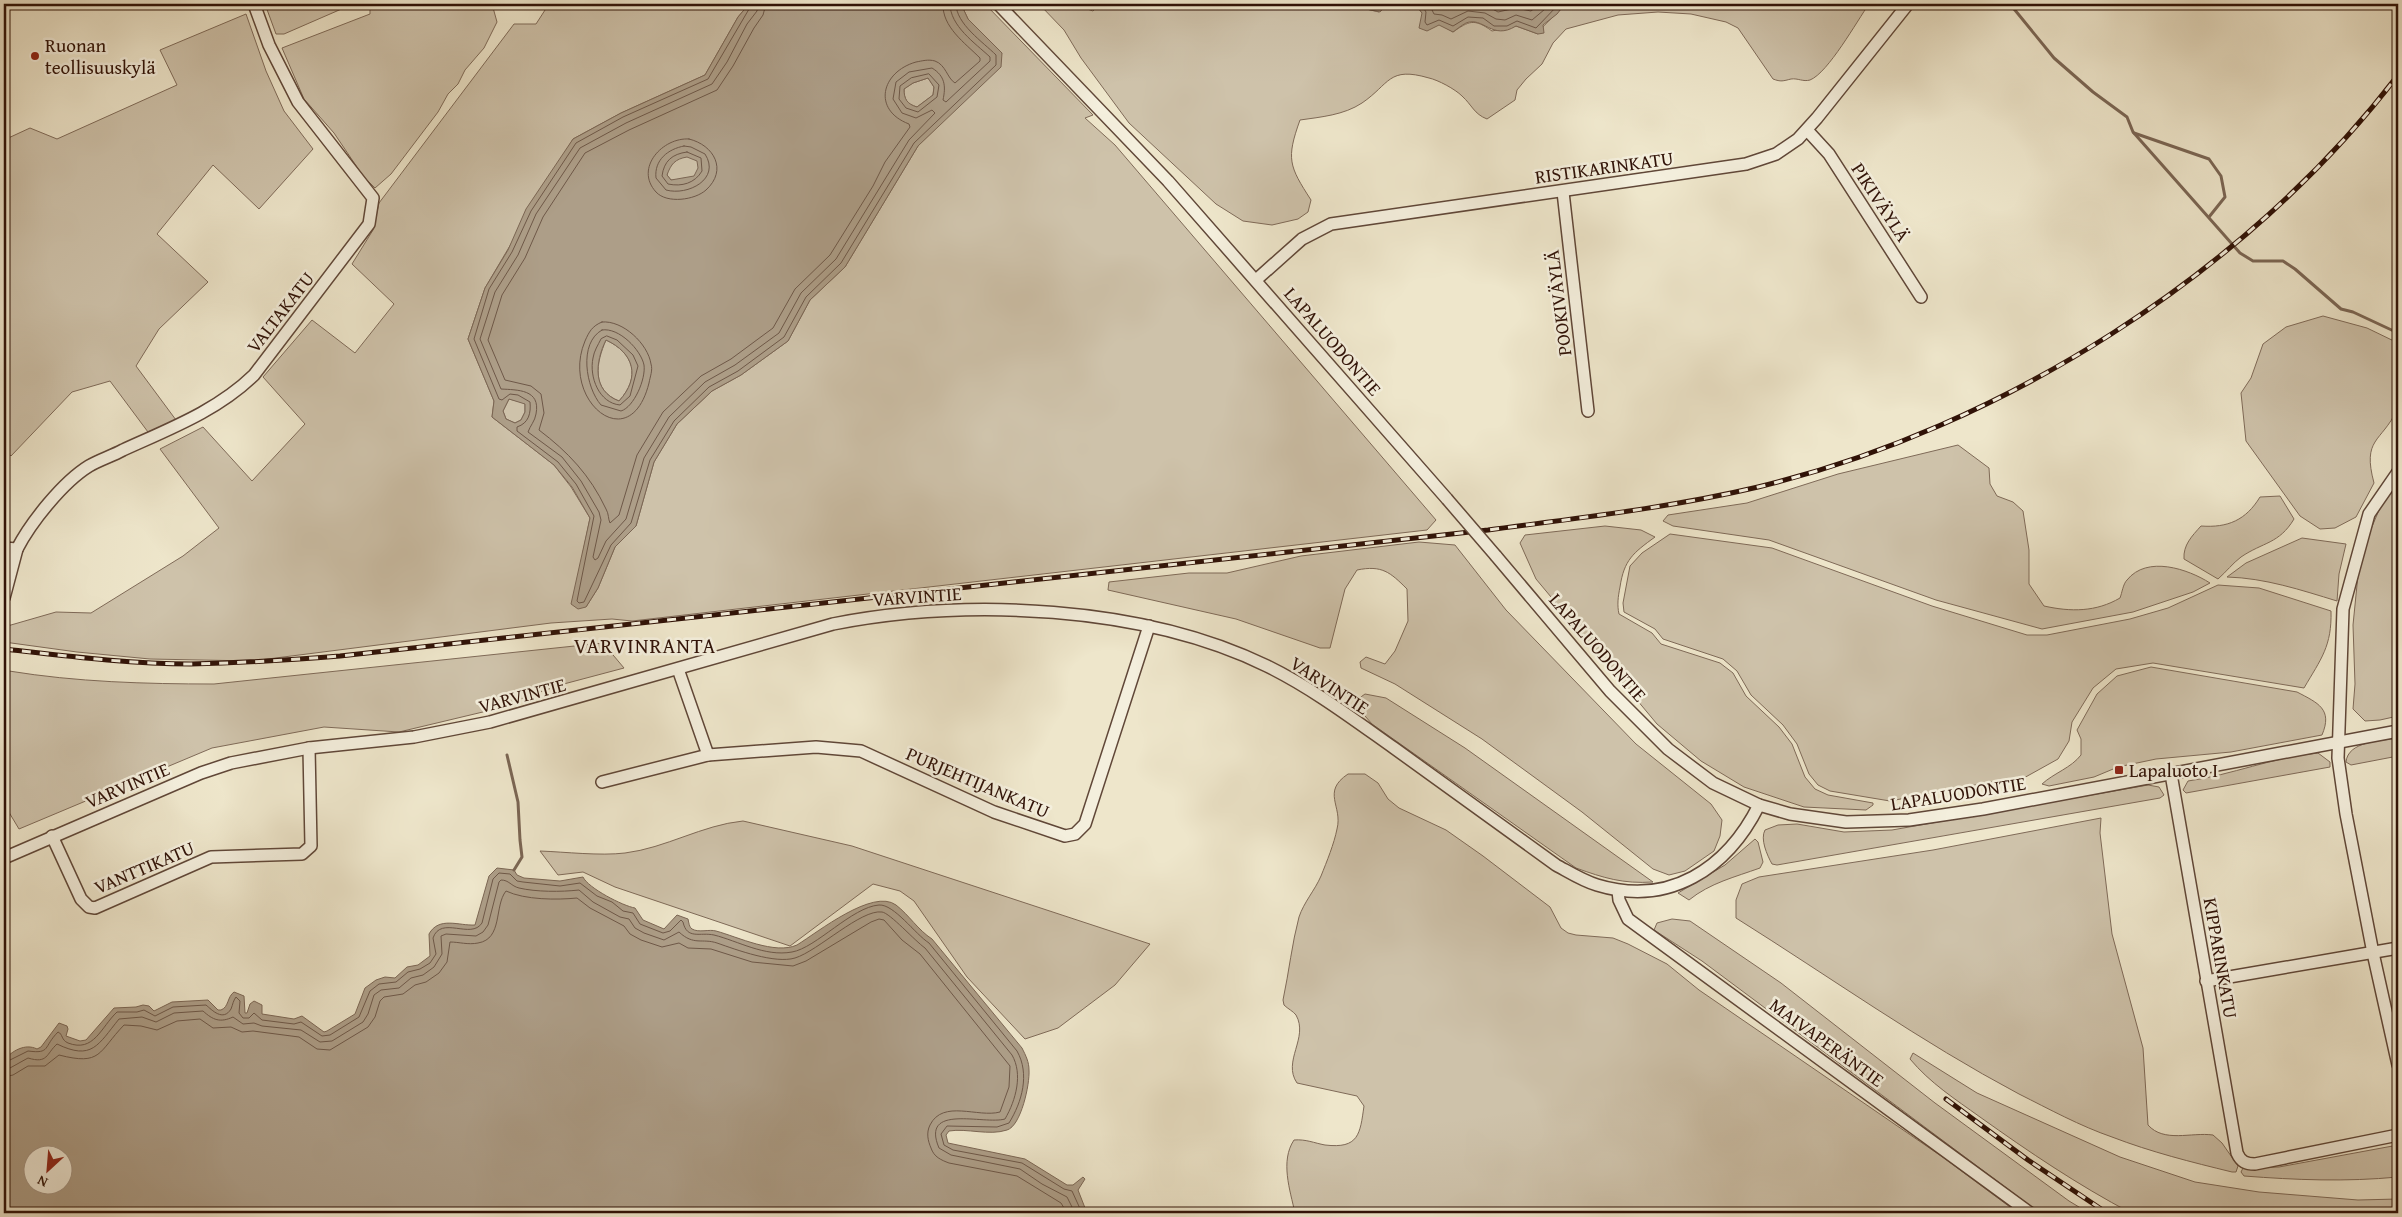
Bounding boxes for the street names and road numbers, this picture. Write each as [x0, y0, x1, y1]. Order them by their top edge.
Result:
street label: RISTIKARINKATU [1533, 143, 1675, 191]
street label: PIKIVÄYLÄ [1845, 157, 1917, 247]
street label: POOKIVÄYLÄ [1538, 248, 1578, 358]
street label: VALTAKATU [239, 265, 321, 359]
street label: LAPALUODONTIE [1278, 280, 1389, 402]
street label: VARVINTIE [872, 579, 963, 613]
street label: LAPALUODONTIE [1543, 586, 1654, 708]
street label: VARVINTIE [1285, 649, 1375, 721]
street label: VARVINTIE [475, 670, 569, 720]
street label: PURJEHTIJANKATU [902, 739, 1054, 825]
street label: VARVINTIE [81, 755, 174, 815]
street label: LAPALUODONTIE [1888, 768, 2028, 817]
street label: VANTTIKATU [89, 833, 199, 901]
street label: KIPPARINKATU [2197, 895, 2245, 1021]
street label: MAIVAPERÄNTIE [1764, 991, 1890, 1093]

